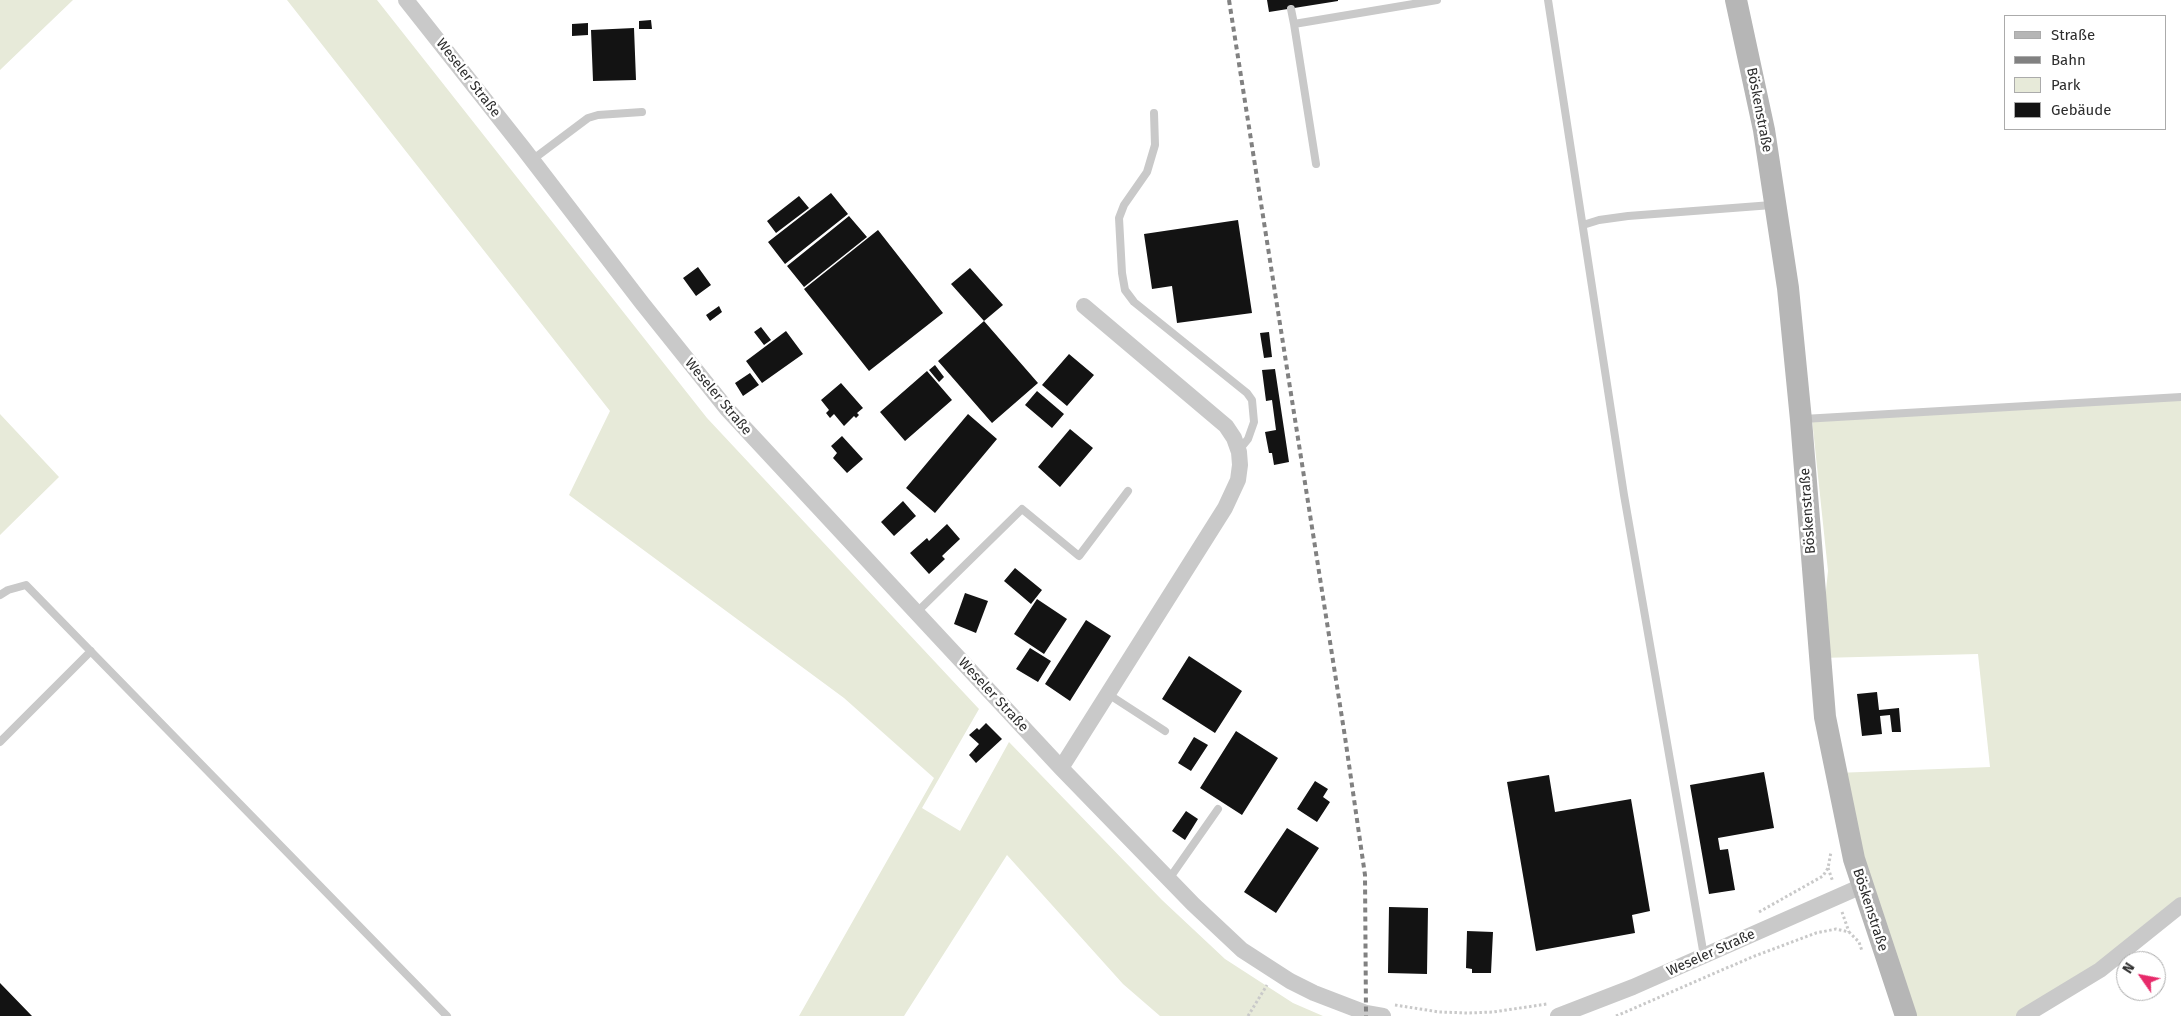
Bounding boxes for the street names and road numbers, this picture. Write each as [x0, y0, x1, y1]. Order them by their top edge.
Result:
street label: Weseler Straße [432, 35, 504, 121]
street label: Böskenstraße [1743, 66, 1775, 154]
street label: Weseler Straße [681, 355, 755, 439]
street label: Böskenstraße [1797, 467, 1819, 555]
street label: Weseler Straße [954, 654, 1032, 736]
street label: Böskenstraße [1849, 866, 1891, 954]
street label: Weseler Straße [1664, 926, 1758, 980]

